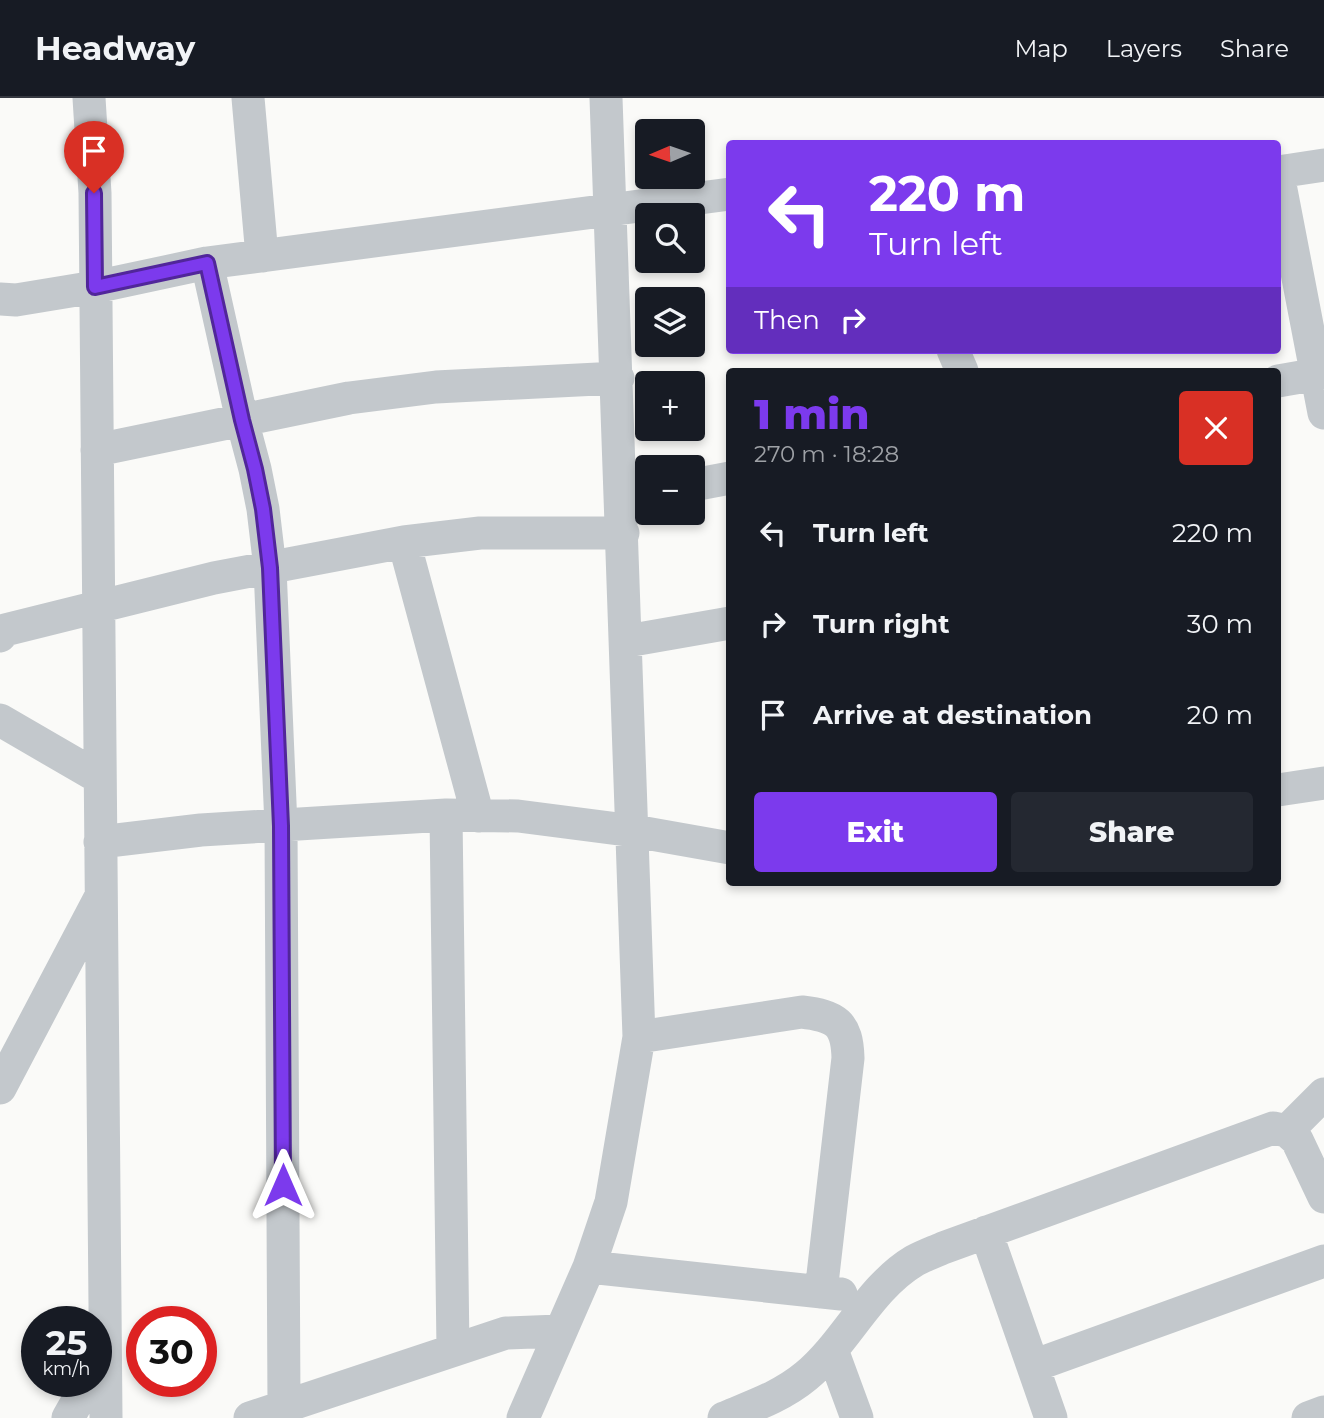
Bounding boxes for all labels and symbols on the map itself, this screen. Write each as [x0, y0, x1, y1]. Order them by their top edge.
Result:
north arrow [635, 119, 705, 189]
pin [64, 121, 124, 193]
position arrow [246, 1148, 320, 1222]
speed limit sign: 30 [126, 1306, 217, 1397]

